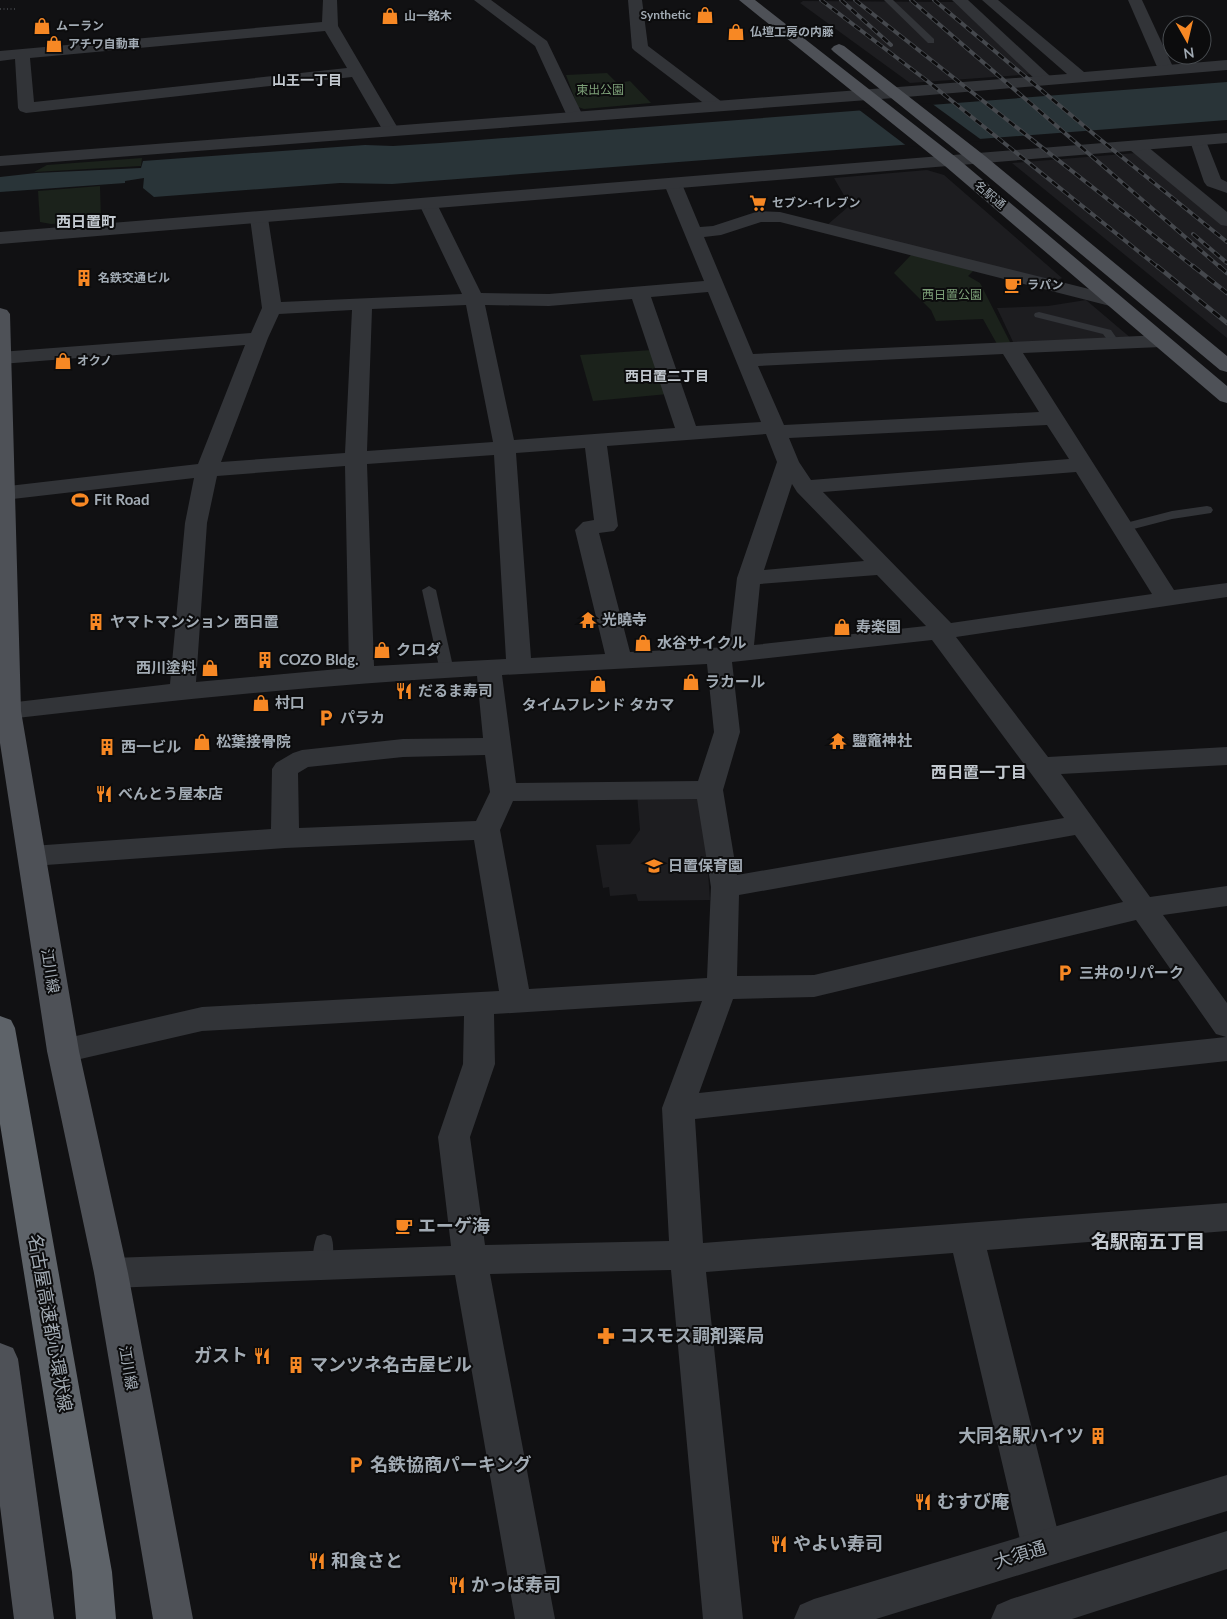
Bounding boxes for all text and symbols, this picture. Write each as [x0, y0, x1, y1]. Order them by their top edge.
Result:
shop icon: Synthetic [695, 5, 715, 25]
shop icon: 山一銘木 [380, 6, 400, 26]
place label: Synthetic [641, 7, 691, 22]
place label: 山一銘木 [404, 8, 452, 23]
north arrow [1162, 15, 1212, 65]
shop icon: ムーラン [32, 16, 52, 36]
place label: ムーラン [56, 18, 104, 33]
shop icon: 仏壇工房の内藤 [726, 22, 746, 42]
place label: 仏壇工房の内藤 [750, 24, 834, 39]
shop icon: アチワ自動車 [44, 34, 64, 54]
place label: アチワ自動車 [68, 36, 140, 51]
text: N [1182, 44, 1195, 63]
district label: 山王一丁目 [272, 71, 342, 88]
park label: 東出公園 [576, 82, 624, 97]
street label: 名駅通 [972, 177, 1009, 212]
supermarket icon: セブン-イレブン [748, 193, 768, 213]
place label: セブン-イレブン [772, 195, 860, 210]
district label: 西日置町 [56, 212, 116, 230]
building icon: 名鉄交通ビル [74, 268, 94, 288]
place label: 名鉄交通ビル [98, 270, 170, 285]
cafe icon: ラパン [1003, 275, 1023, 295]
place label: ラパン [1027, 277, 1063, 292]
park label: 西日置公園 [922, 287, 982, 302]
shop icon: オクノ [53, 351, 73, 371]
place label: オクノ [77, 353, 112, 368]
district label: 西日置二丁目 [625, 367, 709, 384]
sports icon: Fit Road [70, 490, 90, 510]
place label: Fit Road [94, 490, 149, 508]
temple icon: 光曉寺 [578, 610, 598, 630]
place label: 光曉寺 [602, 610, 647, 628]
building icon: ヤマトマンション 西日置 [86, 612, 106, 632]
place label: ヤマトマンション 西日置 [110, 612, 279, 630]
shop icon: 寿楽園 [832, 617, 852, 637]
place label: 寿楽園 [856, 617, 901, 635]
shop icon: 水谷サイクル [633, 633, 653, 653]
place label: 水谷サイクル [657, 633, 746, 651]
shop icon: クロダ [372, 640, 392, 660]
place label: クロダ [396, 640, 441, 658]
building icon: COZO Bldg. [255, 650, 275, 670]
place label: COZO Bldg. [279, 650, 359, 668]
place label: 西川塗料 [136, 658, 196, 676]
shop icon: 西川塗料 [200, 658, 220, 678]
shop icon: ラカール [681, 672, 701, 692]
place label: ラカール [705, 672, 765, 690]
shop icon: タイムフレンド タカマ [588, 674, 608, 694]
restaurant icon: だるま寿司 [394, 681, 414, 701]
place label: だるま寿司 [418, 681, 493, 699]
shop icon: 村口 [251, 693, 271, 713]
place label: 村口 [275, 693, 305, 711]
place label: タイムフレンド タカマ [522, 695, 674, 713]
parking icon: パラカ [316, 708, 336, 728]
place label: パラカ [340, 708, 385, 726]
temple icon: 鹽竈神社 [828, 731, 848, 751]
place label: 鹽竈神社 [852, 731, 912, 749]
shop icon: 松葉接骨院 [192, 732, 212, 752]
place label: 松葉接骨院 [216, 732, 291, 750]
building icon: 西一ビル [97, 737, 117, 757]
place label: 西一ビル [121, 737, 181, 755]
district label: 西日置一丁目 [931, 762, 1027, 781]
restaurant icon: べんとう屋本店 [94, 784, 114, 804]
place label: べんとう屋本店 [118, 784, 223, 802]
school or university icon: 日置保育園 [644, 856, 664, 876]
place label: 日置保育園 [668, 856, 743, 874]
street label: 江川線 [39, 947, 63, 994]
parking icon: 三井のリパーク [1055, 963, 1075, 983]
place label: 三井のリパーク [1079, 963, 1184, 981]
place label: エーゲ海 [418, 1214, 490, 1236]
cafe icon: エーゲ海 [394, 1216, 414, 1236]
district label: 名駅南五丁目 [1091, 1229, 1205, 1252]
street label: 名古屋高速都心環状線 [25, 1232, 77, 1413]
place label: コスモス調剤薬局 [620, 1324, 764, 1346]
pharmacy icon: コスモス調剤薬局 [596, 1326, 616, 1346]
street label: 江川線 [116, 1344, 142, 1392]
place label: ガスト [194, 1344, 248, 1366]
restaurant icon: ガスト [252, 1346, 272, 1366]
place label: マンツネ名古屋ビル [310, 1353, 472, 1375]
building icon: マンツネ名古屋ビル [286, 1355, 306, 1375]
place label: 大同名駅ハイツ [958, 1424, 1084, 1446]
building icon: 大同名駅ハイツ [1088, 1426, 1108, 1446]
place label: 名鉄協商パーキング [370, 1453, 531, 1475]
parking icon: 名鉄協商パーキング [346, 1455, 366, 1475]
place label: むすび庵 [937, 1490, 1009, 1512]
restaurant icon: むすび庵 [913, 1492, 933, 1512]
place label: やよい寿司 [793, 1532, 883, 1554]
restaurant icon: やよい寿司 [769, 1534, 789, 1554]
street label: 大須通 [991, 1536, 1049, 1572]
place label: 和食さと [331, 1549, 403, 1571]
restaurant icon: 和食さと [307, 1551, 327, 1571]
place label: かっぱ寿司 [471, 1573, 561, 1595]
restaurant icon: かっぱ寿司 [447, 1575, 467, 1595]

